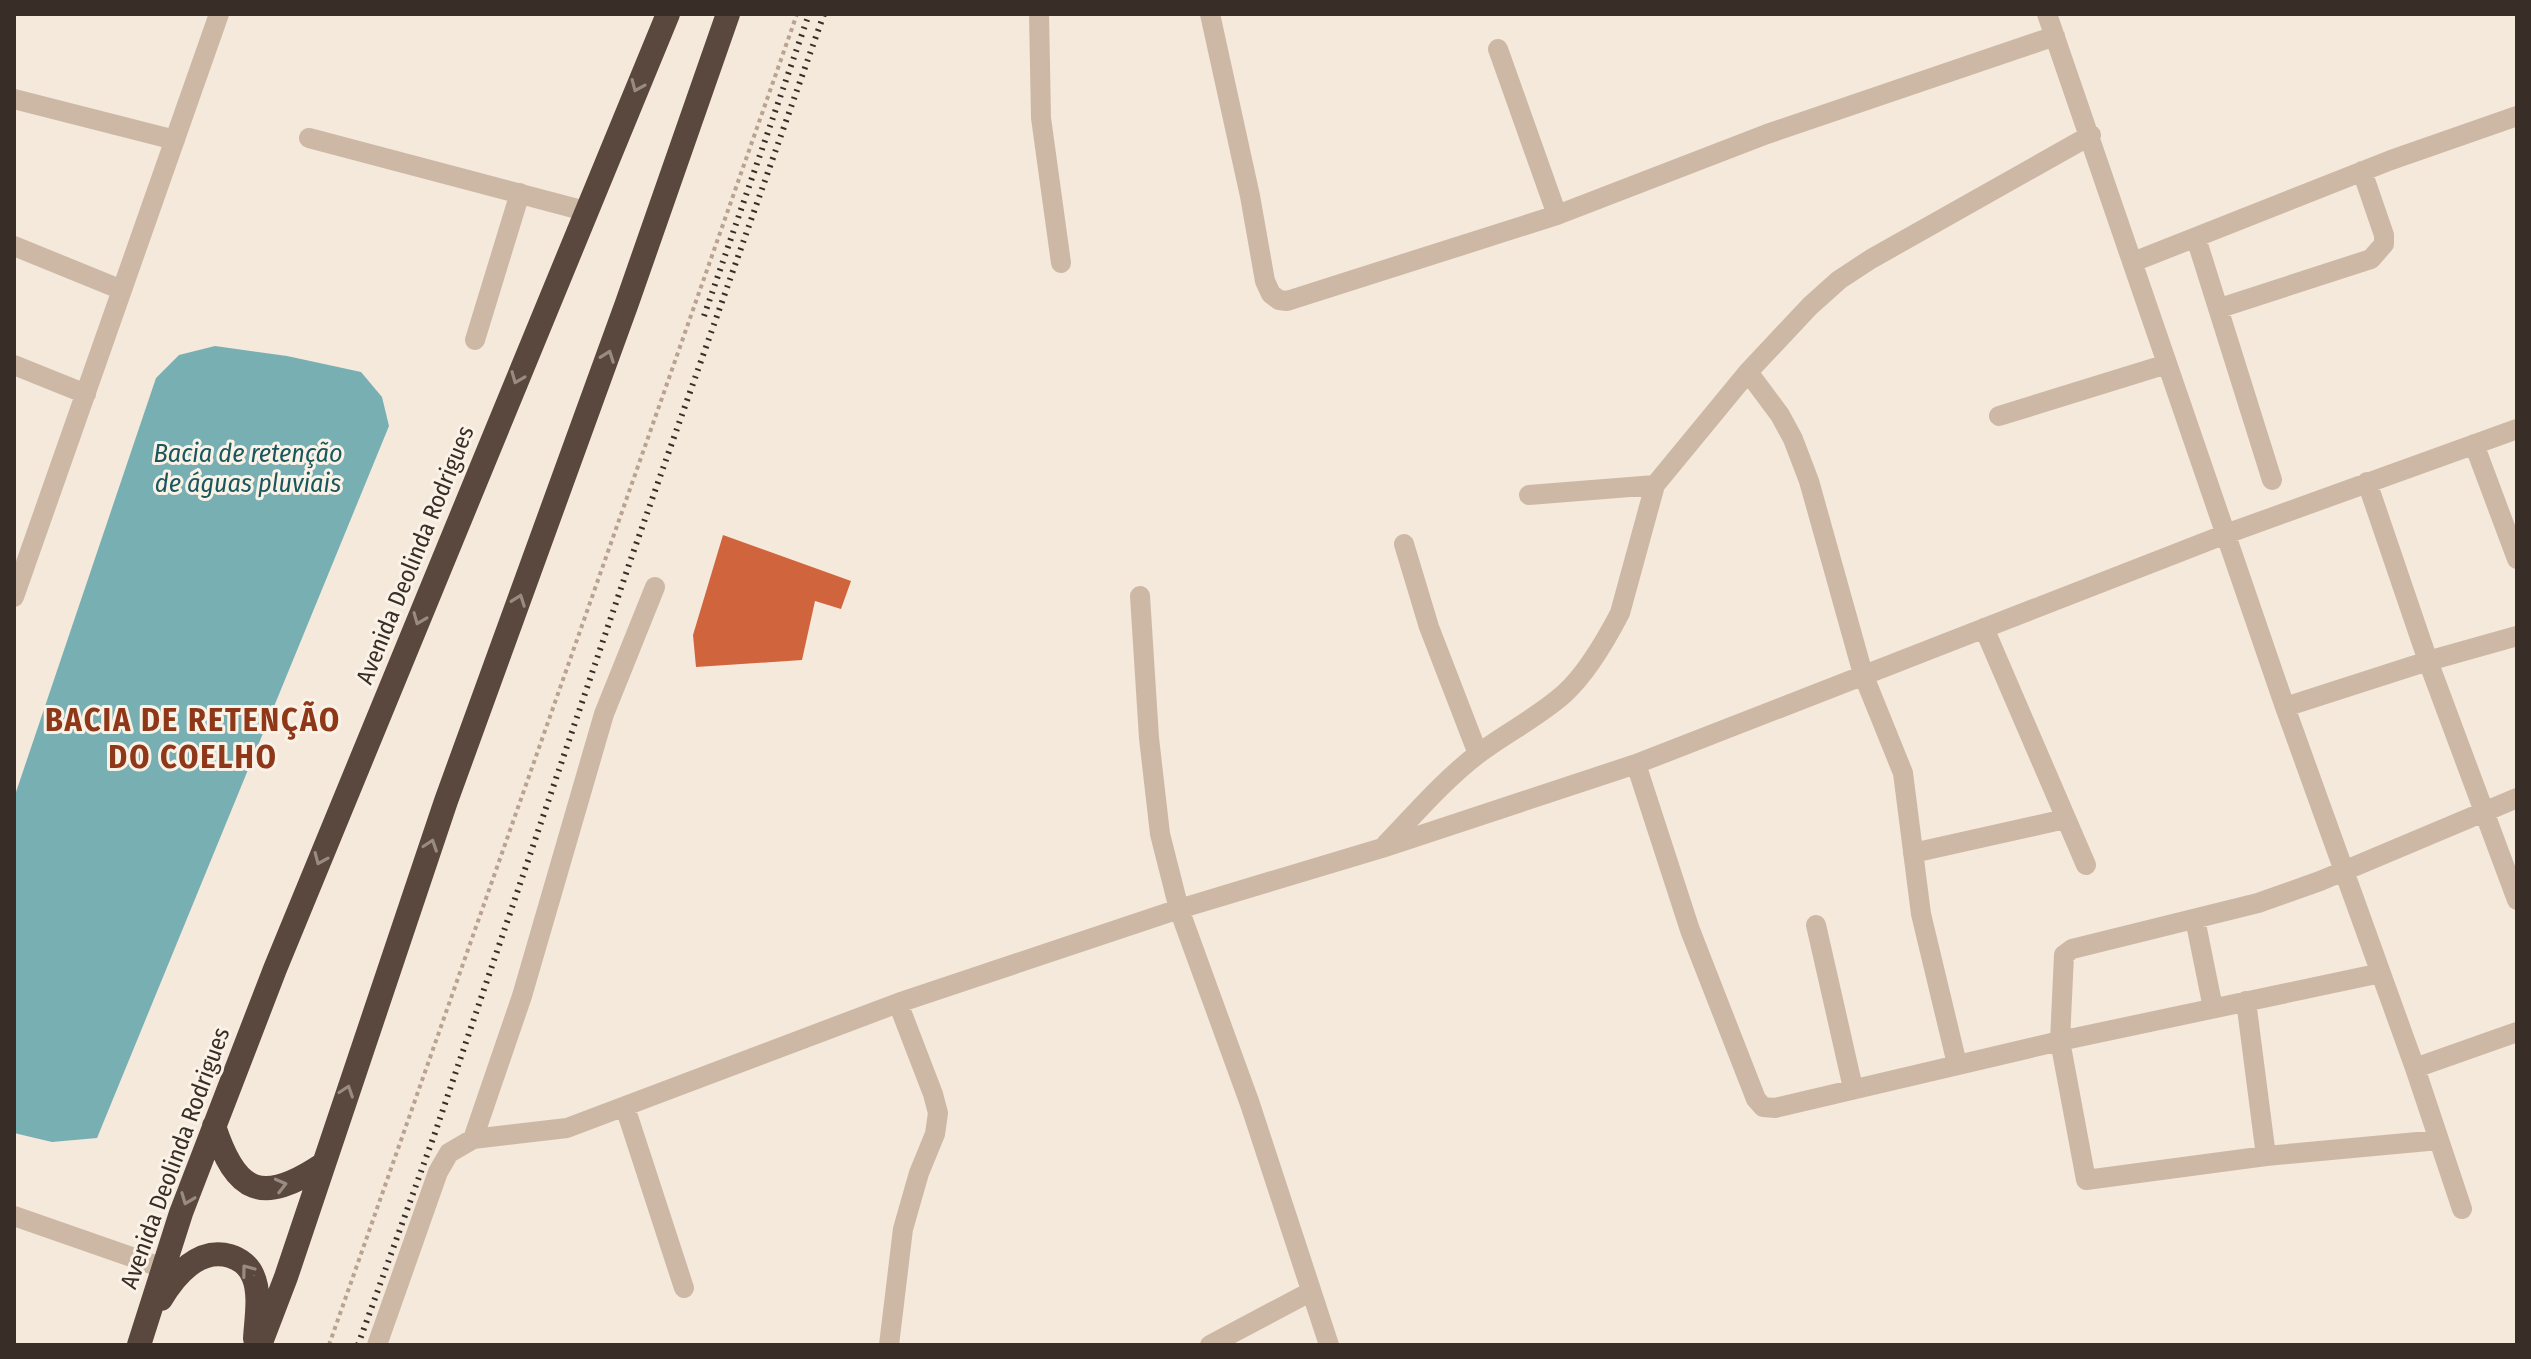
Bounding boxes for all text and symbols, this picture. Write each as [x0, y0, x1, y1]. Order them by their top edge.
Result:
one-way arrow [631, 78, 647, 92]
one-way arrow [598, 350, 615, 364]
one-way arrow [510, 370, 527, 384]
street label: Avenida Deolinda Rodrigues [350, 422, 480, 688]
water label: Bacia de retenção de águas pluviais [153, 438, 343, 499]
one-way arrow [509, 594, 525, 608]
one-way arrow [412, 611, 429, 625]
district label: BACIA DE RETENÇÃO DO COELHO [45, 701, 341, 776]
one-way arrow [421, 839, 437, 853]
one-way arrow [314, 851, 330, 865]
street label: Avenida Deolinda Rodrigues [115, 1023, 235, 1293]
one-way arrow [338, 1085, 354, 1099]
one-way arrow [273, 1177, 287, 1194]
one-way arrow [180, 1191, 196, 1205]
one-way arrow [242, 1265, 256, 1280]

